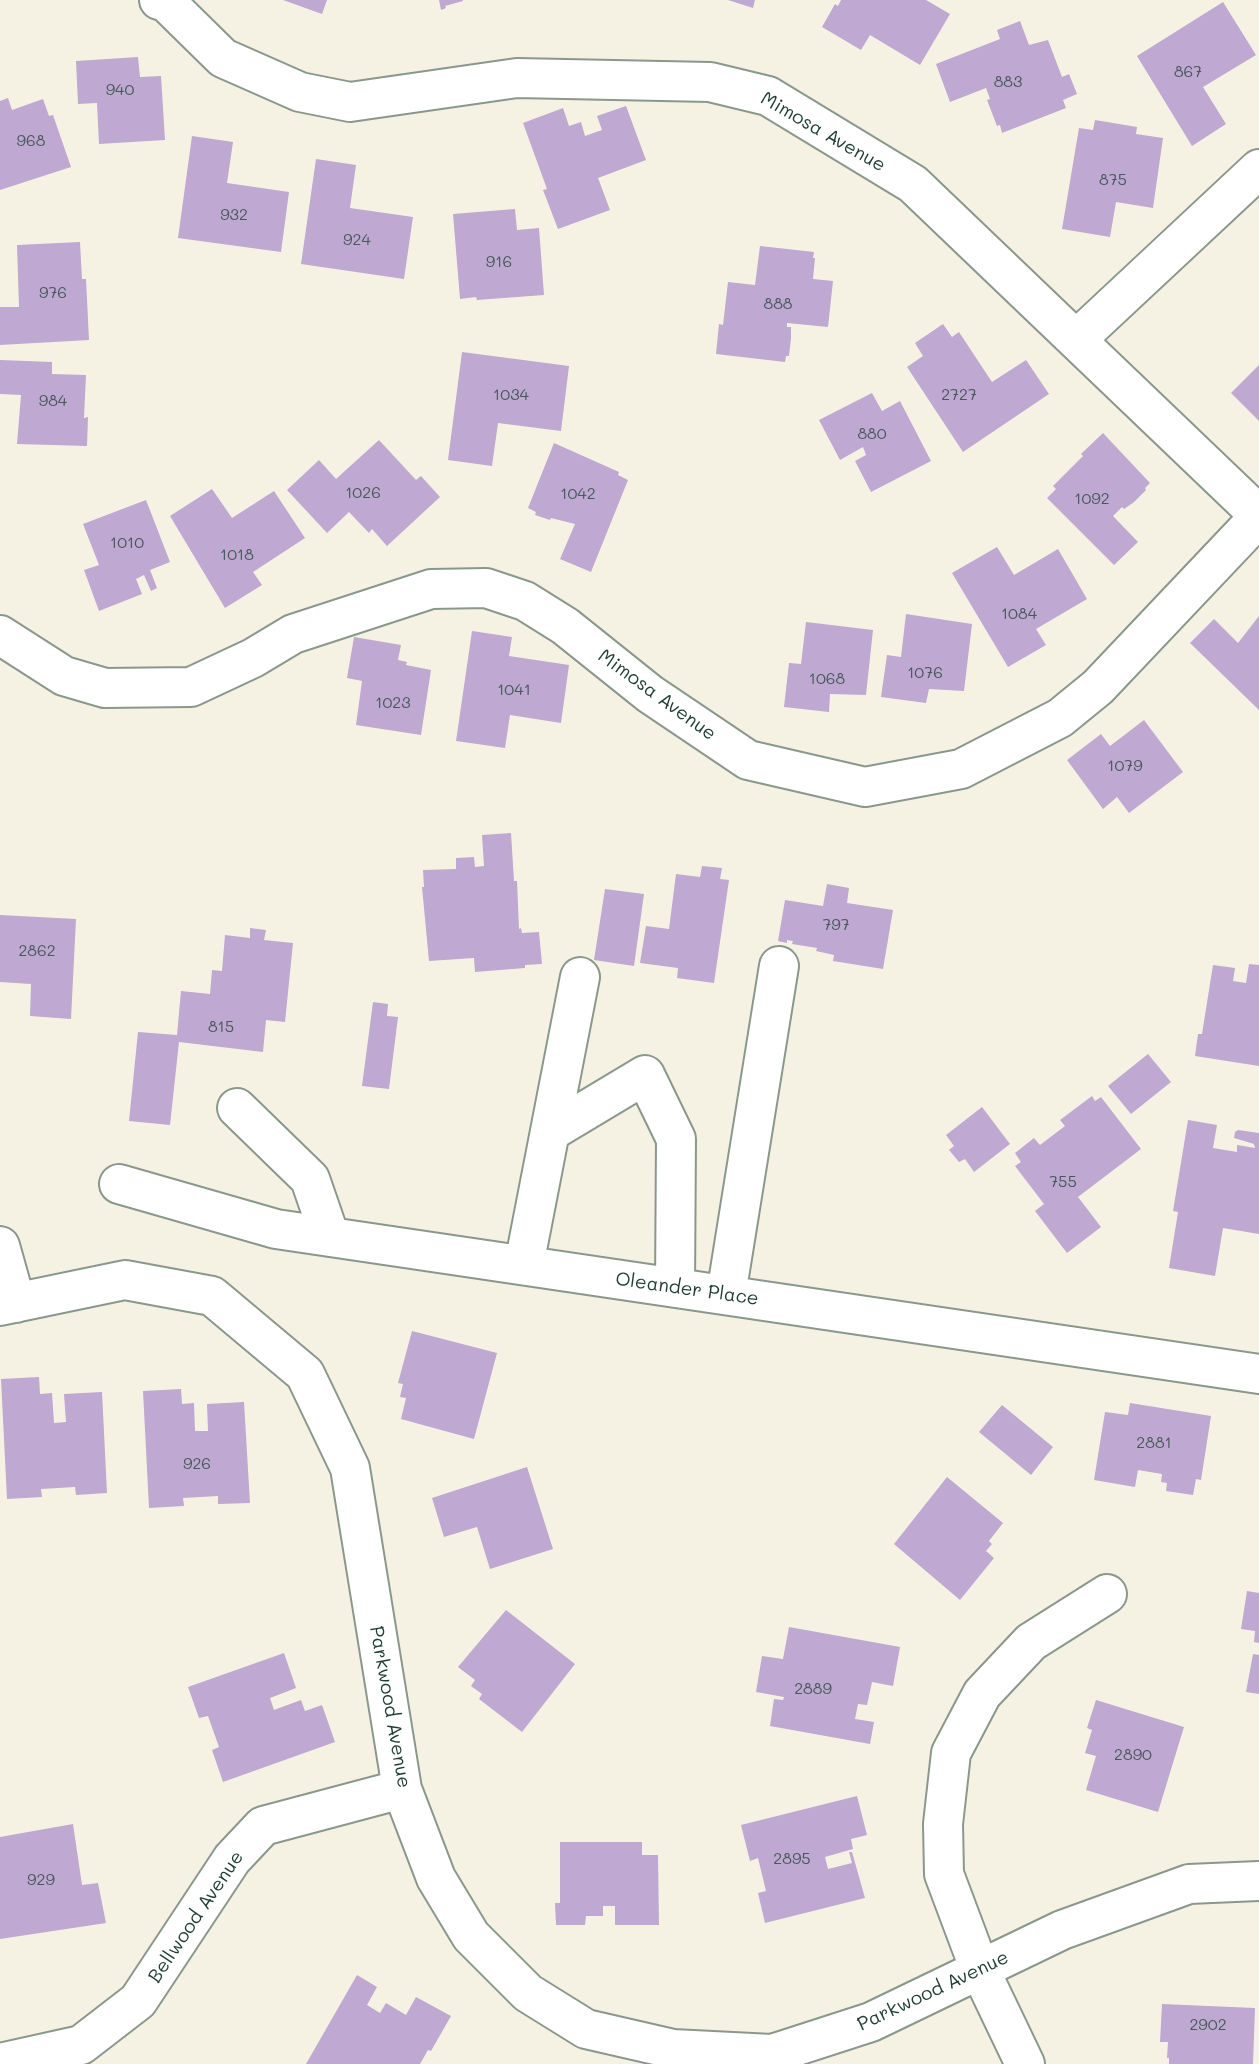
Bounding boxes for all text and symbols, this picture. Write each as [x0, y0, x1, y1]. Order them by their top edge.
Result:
house number: 867 [1174, 62, 1202, 82]
house number: 883 [994, 72, 1022, 92]
house number: 940 [106, 80, 134, 100]
street label: Mimosa Avenue [757, 87, 889, 177]
house number: 968 [17, 131, 45, 151]
house number: 875 [1099, 170, 1127, 190]
house number: 932 [220, 205, 248, 225]
house number: 924 [343, 230, 371, 250]
house number: 916 [486, 252, 512, 272]
house number: 976 [39, 283, 67, 303]
house number: 888 [763, 294, 793, 314]
house number: 1034 [493, 385, 529, 405]
house number: 2727 [941, 385, 977, 405]
house number: 984 [39, 391, 67, 411]
house number: 880 [857, 424, 887, 444]
house number: 1026 [345, 483, 381, 503]
house number: 1042 [560, 484, 596, 504]
house number: 1092 [1074, 489, 1110, 509]
house number: 1010 [110, 533, 144, 553]
house number: 1018 [220, 545, 254, 565]
house number: 1084 [1001, 604, 1037, 624]
street label: Mimosa Avenue [594, 645, 720, 745]
house number: 1076 [907, 663, 943, 683]
house number: 1068 [809, 669, 845, 689]
house number: 1041 [497, 680, 531, 700]
house number: 1023 [375, 693, 411, 713]
house number: 1079 [1107, 756, 1143, 776]
house number: 797 [822, 915, 850, 935]
house number: 2862 [18, 941, 56, 961]
house number: 815 [208, 1017, 234, 1037]
house number: 755 [1049, 1172, 1077, 1192]
street label: Oleander Place [614, 1268, 760, 1310]
house number: 2881 [1136, 1433, 1172, 1453]
house number: 926 [183, 1454, 211, 1474]
street label: Parkwood Avenue [365, 1624, 415, 1790]
house number: 2889 [794, 1679, 832, 1699]
house number: 2890 [1114, 1745, 1152, 1765]
street label: Bellwood Avenue [143, 1847, 249, 1987]
house number: 2895 [773, 1849, 811, 1869]
house number: 929 [27, 1870, 55, 1890]
street label: Parkwood Avenue [854, 1946, 1012, 2036]
house number: 2902 [1189, 2015, 1227, 2035]

